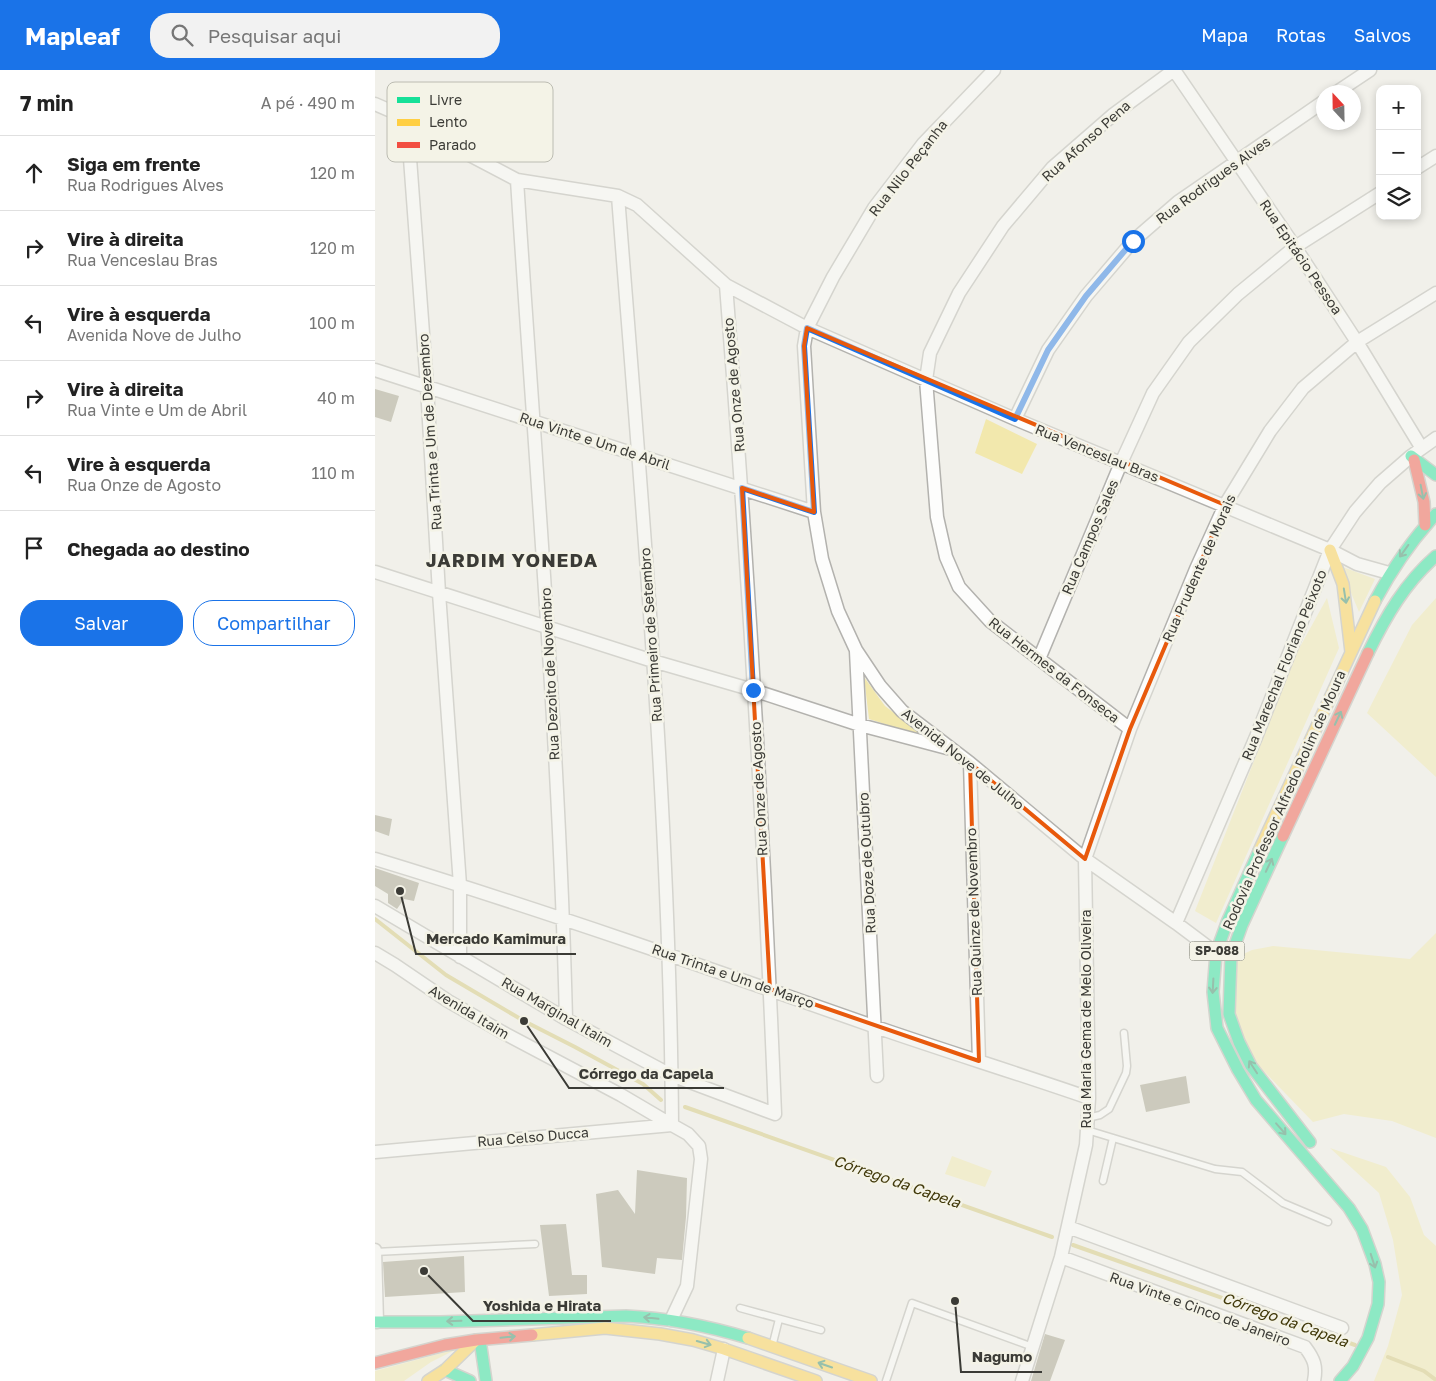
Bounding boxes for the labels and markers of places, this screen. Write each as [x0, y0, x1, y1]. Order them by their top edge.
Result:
callout: Mercado Kamimura [416, 924, 576, 954]
callout: Córrego da Capela [569, 1058, 724, 1088]
callout: Yoshida e Hirata [473, 1291, 611, 1321]
callout: Nagumo [961, 1342, 1042, 1372]

